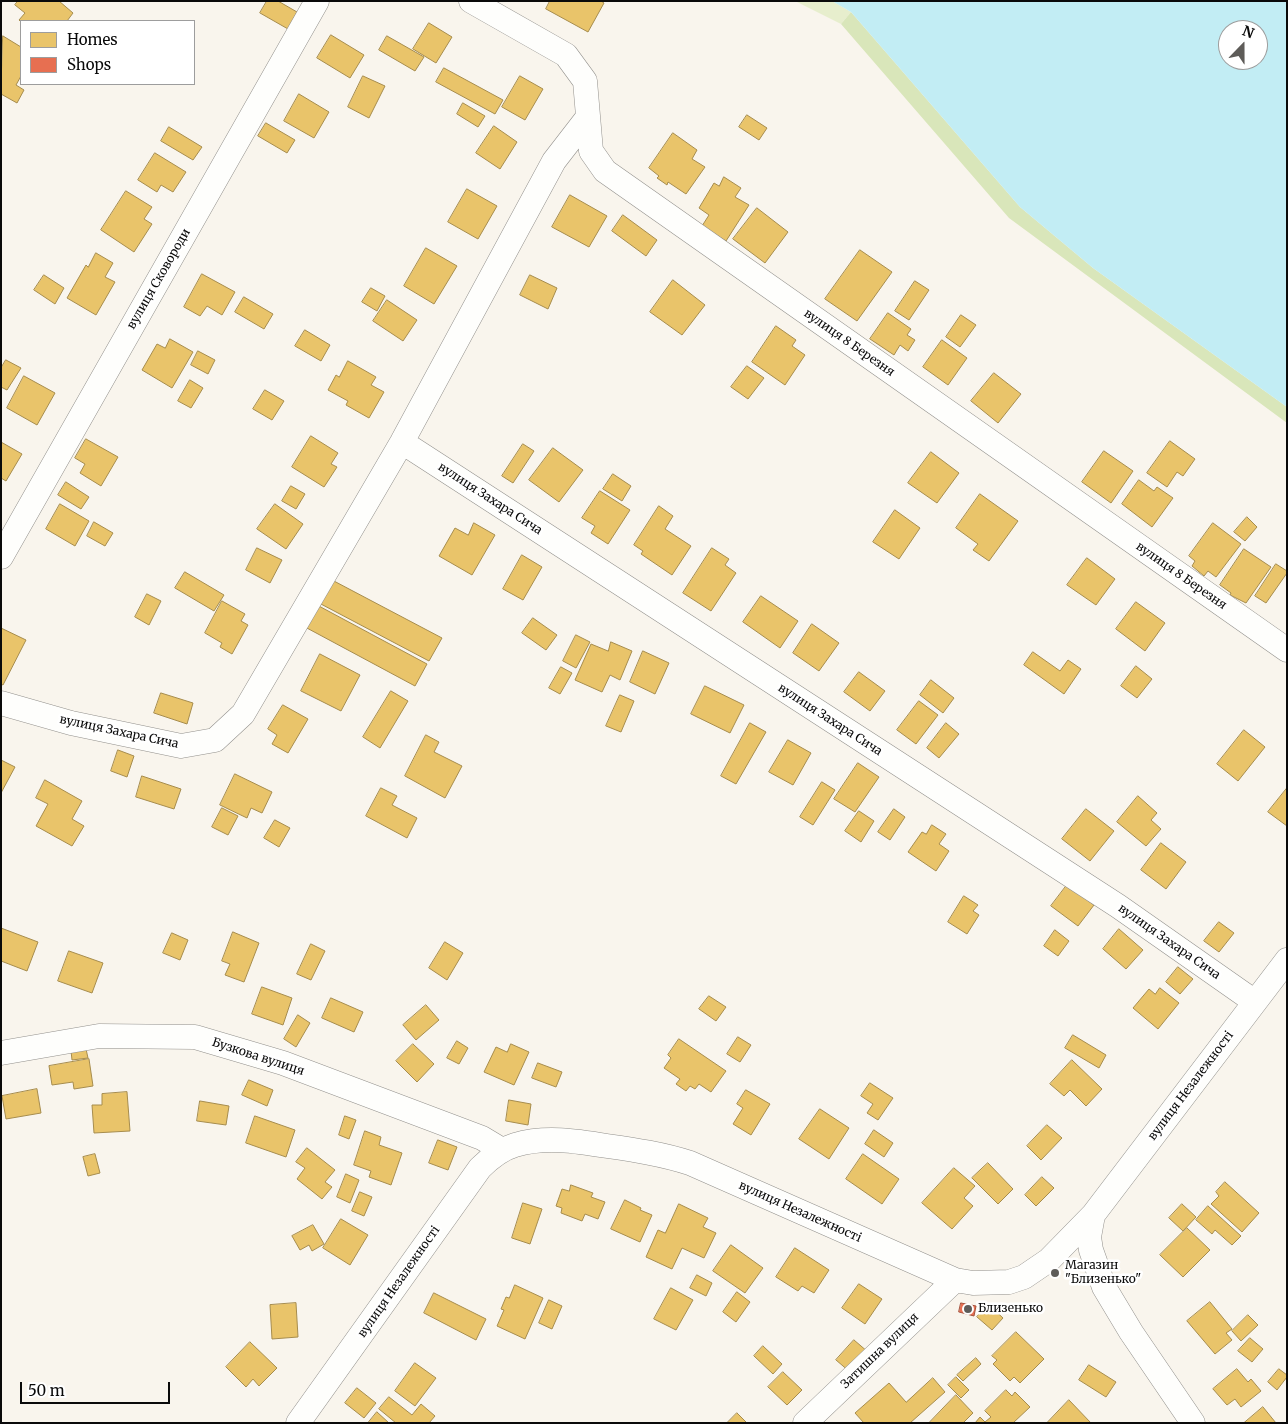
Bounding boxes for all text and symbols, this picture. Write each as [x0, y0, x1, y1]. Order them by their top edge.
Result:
legend [20, 20, 195, 85]
north arrow [1218, 20, 1268, 70]
text: N [1240, 22, 1257, 42]
text: Homes [67, 30, 118, 49]
text: Shops [67, 55, 111, 74]
street label: вулиця Сковороди [124, 226, 194, 332]
street label: вулиця 8 Березня [801, 306, 897, 380]
street label: вулиця Захара Сича [435, 460, 545, 538]
street label: вулиця 8 Березня [1133, 539, 1229, 613]
street label: вулиця Захара Сича [775, 681, 885, 759]
street label: вулиця Захара Сича [58, 712, 180, 752]
street label: вулиця Захара Сича [1115, 901, 1223, 983]
street label: вулиця Незалежності [1145, 1029, 1237, 1143]
street label: Бузкова вулиця [210, 1035, 306, 1079]
street label: вулиця Незалежності [736, 1178, 864, 1246]
street label: вулиця Незалежності [355, 1223, 443, 1341]
place label: Магазин "Близенько" [1065, 1259, 1141, 1287]
marker: Магазин "Близенько" [1049, 1267, 1061, 1279]
place label: Близенько [978, 1302, 1043, 1316]
marker: Близенько [962, 1303, 974, 1315]
street label: Затишна вулиця [838, 1310, 922, 1392]
scale bar [22, 1372, 172, 1404]
text: 50 m [28, 1381, 65, 1400]

